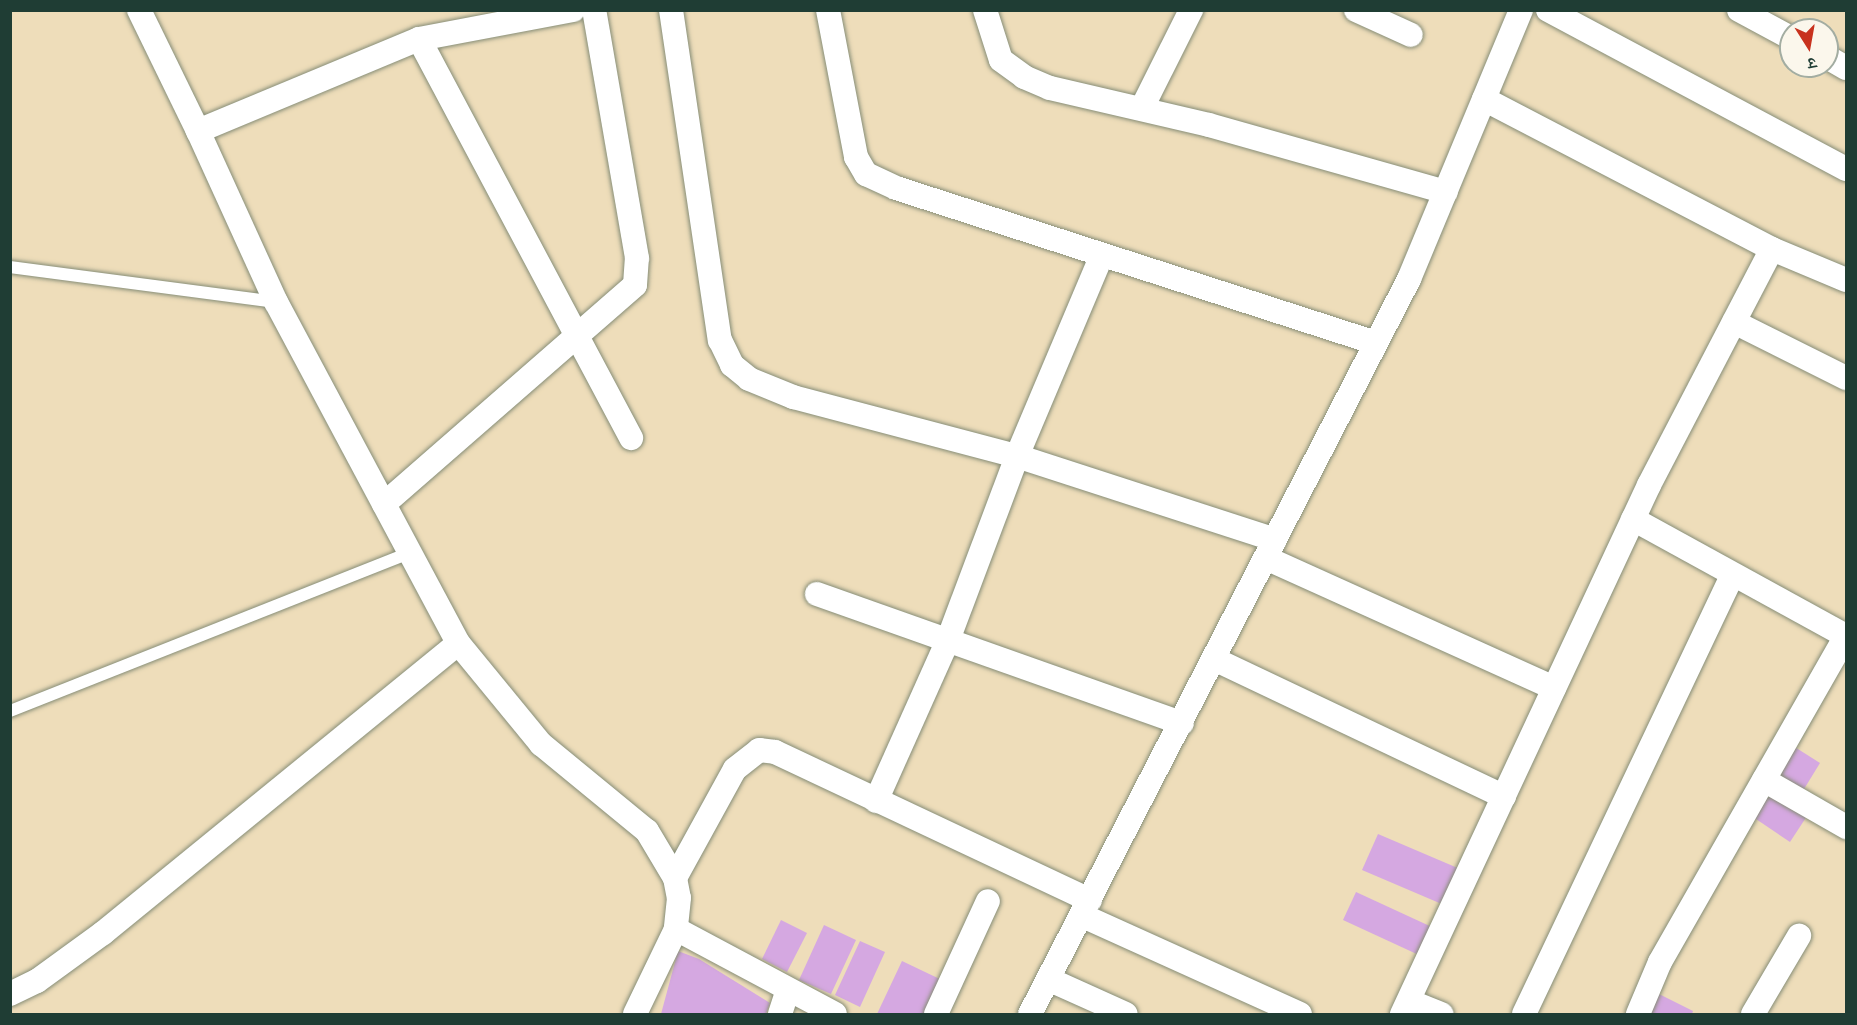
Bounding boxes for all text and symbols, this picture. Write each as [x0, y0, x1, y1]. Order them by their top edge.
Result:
north arrow [1779, 18, 1839, 78]
text: उ [1806, 51, 1818, 76]

